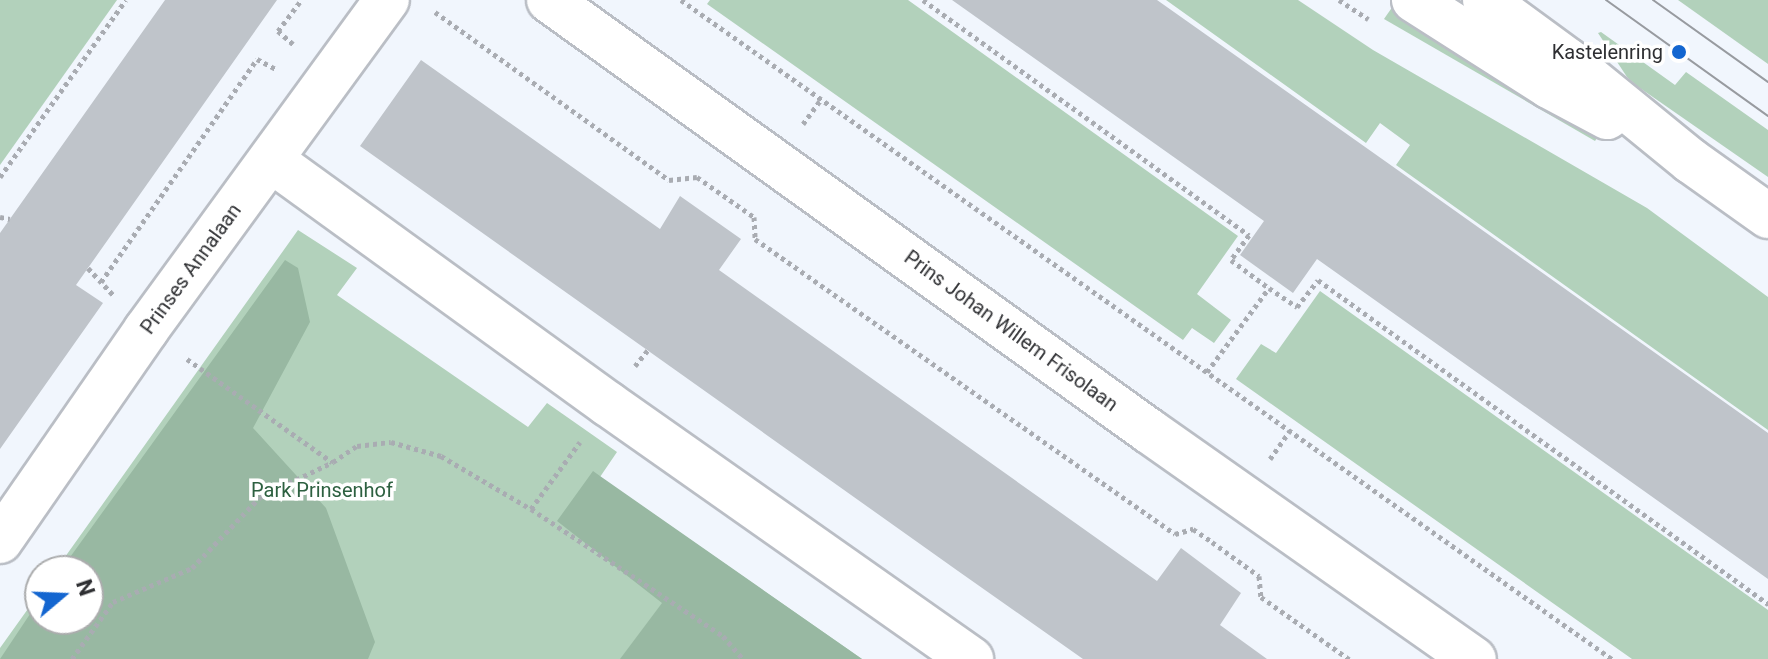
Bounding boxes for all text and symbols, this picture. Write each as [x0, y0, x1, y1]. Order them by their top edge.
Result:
place label: Kastelenring [1552, 40, 1663, 64]
marker: Kastelenring [1670, 43, 1688, 61]
street label: Prinses Annalaan [136, 199, 246, 339]
street label: Prins Johan Willem Frisolaan [900, 245, 1122, 417]
park label: Park Prinsenhof [251, 478, 393, 502]
north arrow [24, 555, 104, 635]
text: N [71, 576, 100, 599]

